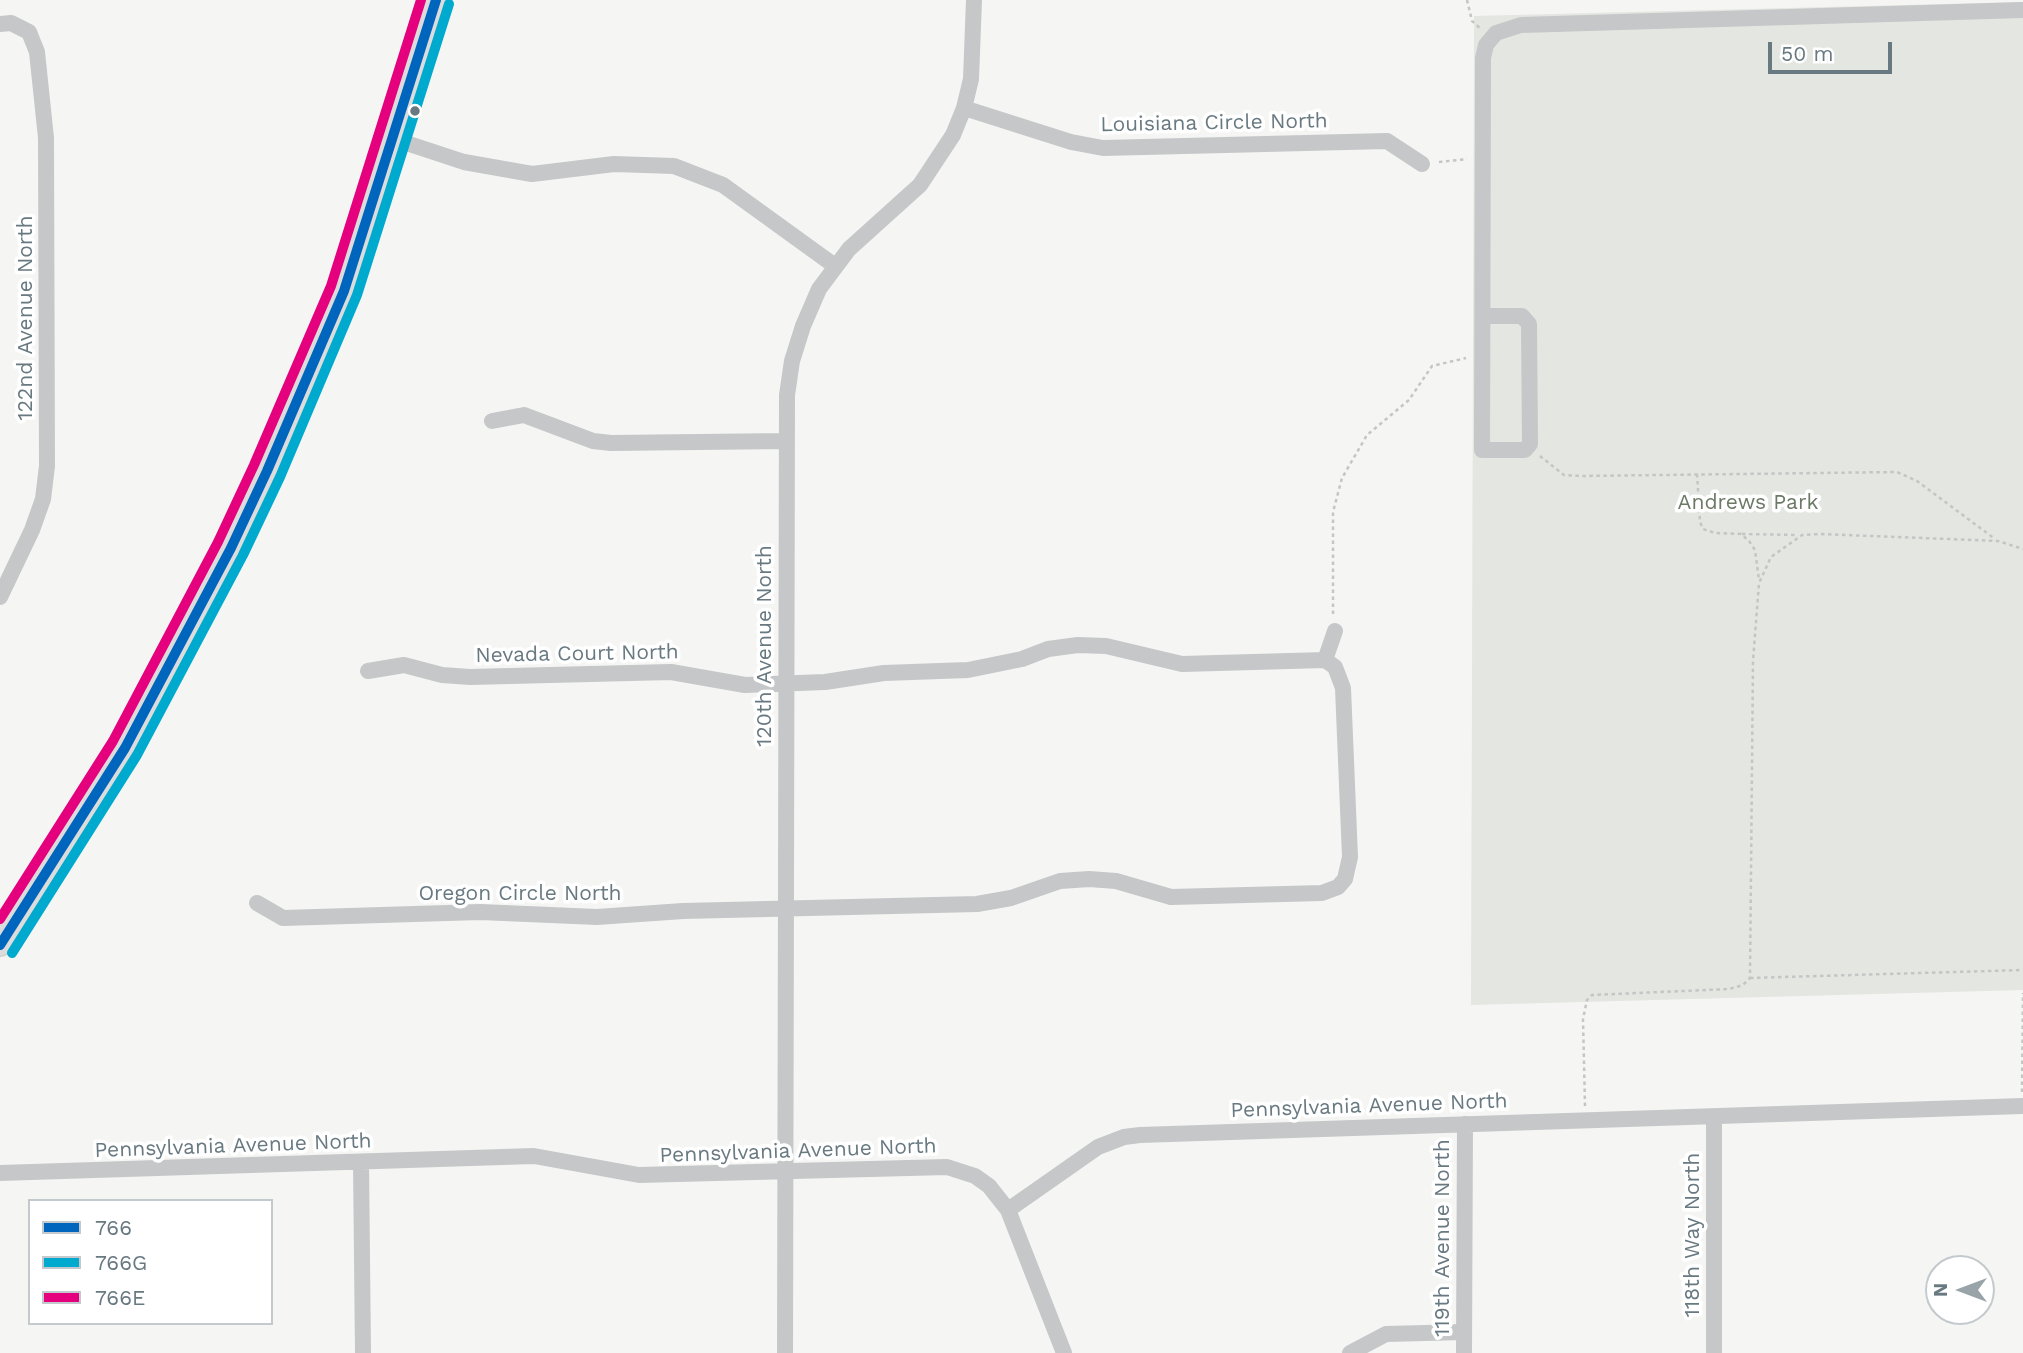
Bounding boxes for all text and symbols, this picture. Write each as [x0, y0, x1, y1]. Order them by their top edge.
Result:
scale bar [1771, 28, 1895, 72]
text: 50 m [1781, 41, 1833, 66]
unlabelled marker [408, 104, 422, 118]
street label: Louisiana Circle North [1100, 108, 1328, 138]
street label: 122nd Avenue North [13, 215, 39, 421]
park label: Andrews Park [1678, 490, 1818, 516]
street label: 120th Avenue North [752, 545, 778, 747]
street label: Nevada Court North [475, 640, 679, 668]
street label: Oregon Circle North [418, 881, 622, 907]
street label: Pennsylvania Avenue North [1230, 1089, 1508, 1123]
street label: Pennsylvania Avenue North [94, 1129, 372, 1163]
street label: Pennsylvania Avenue North [659, 1134, 937, 1168]
street label: 119th Avenue North [1430, 1139, 1456, 1337]
street label: 118th Way North [1680, 1153, 1706, 1317]
legend [28, 1199, 273, 1325]
text: 766 [95, 1215, 132, 1240]
text: 766G [95, 1250, 147, 1275]
north arrow [1925, 1255, 1995, 1325]
text: N [1929, 1283, 1952, 1297]
text: 766E [95, 1285, 145, 1310]

